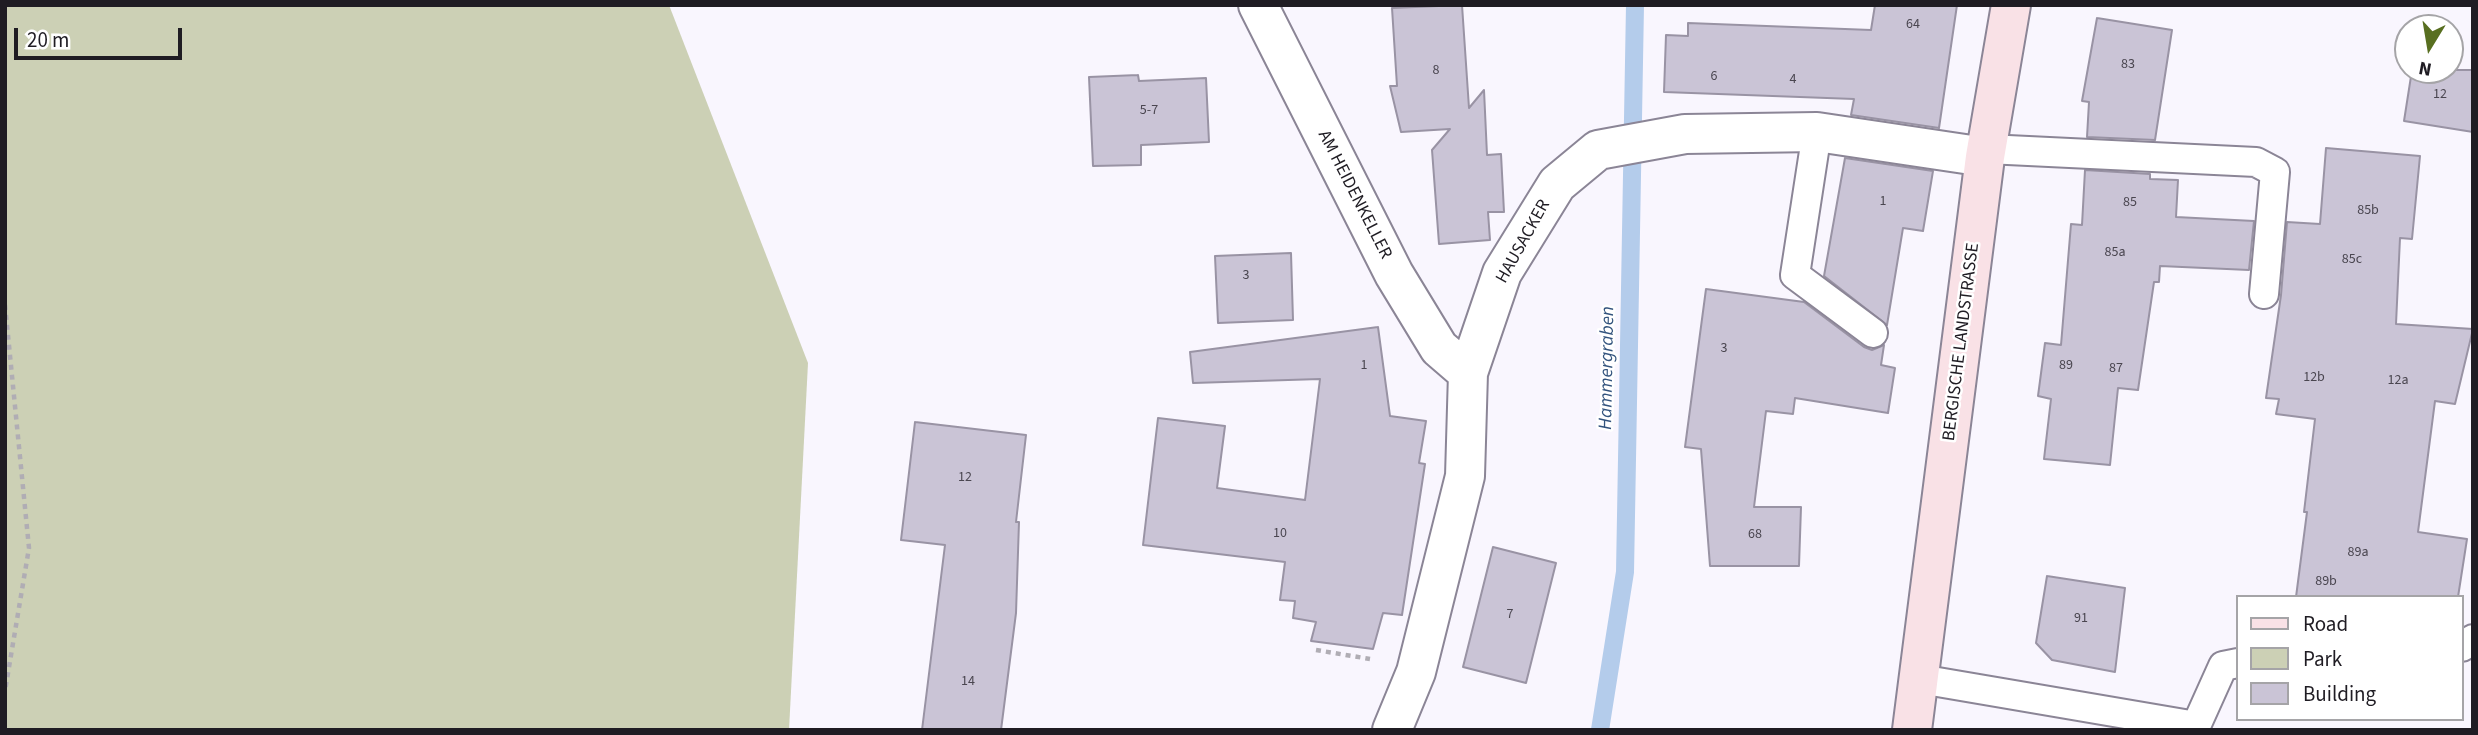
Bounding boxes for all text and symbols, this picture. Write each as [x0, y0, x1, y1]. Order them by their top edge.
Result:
scale bar [18, 14, 186, 58]
north arrow [2394, 14, 2464, 84]
house number: 64 [1906, 17, 1920, 33]
text: 20 m [27, 25, 69, 55]
text: N [2417, 54, 2434, 83]
house number: 83 [2121, 57, 2135, 73]
house number: 8 [1433, 63, 1439, 79]
house number: 6 [1711, 69, 1717, 85]
house number: 4 [1790, 72, 1796, 88]
house number: 12 [2433, 87, 2447, 103]
house number: 5-7 [1140, 103, 1158, 119]
street label: AM HEIDENKELLER [1312, 127, 1396, 263]
house number: 1 [1880, 194, 1886, 210]
house number: 85 [2123, 195, 2137, 211]
street label: HAUSACKER [1492, 196, 1556, 288]
house number: 85b [2357, 203, 2379, 219]
street label: BERGISCHE LANDSTRASSE [1939, 242, 1985, 442]
house number: 85a [2105, 245, 2125, 261]
house number: 85c [2342, 252, 2362, 268]
house number: 3 [1243, 268, 1249, 284]
water label: Hammergraben [1596, 306, 1620, 430]
house number: 3 [1721, 341, 1727, 357]
house number: 1 [1361, 358, 1367, 374]
house number: 89 [2059, 358, 2073, 374]
house number: 87 [2109, 361, 2123, 377]
house number: 12b [2303, 370, 2325, 386]
house number: 12a [2388, 373, 2408, 389]
house number: 12 [958, 470, 972, 486]
house number: 10 [1273, 526, 1287, 542]
house number: 68 [1748, 527, 1762, 543]
house number: 89a [2348, 545, 2368, 561]
house number: 89b [2315, 574, 2337, 590]
legend [2236, 595, 2464, 721]
house number: 7 [1507, 607, 1513, 623]
text: Road [2303, 609, 2348, 639]
house number: 91 [2074, 611, 2088, 627]
text: Park [2303, 644, 2342, 674]
house number: 14 [961, 674, 975, 690]
text: Building [2303, 679, 2376, 709]

